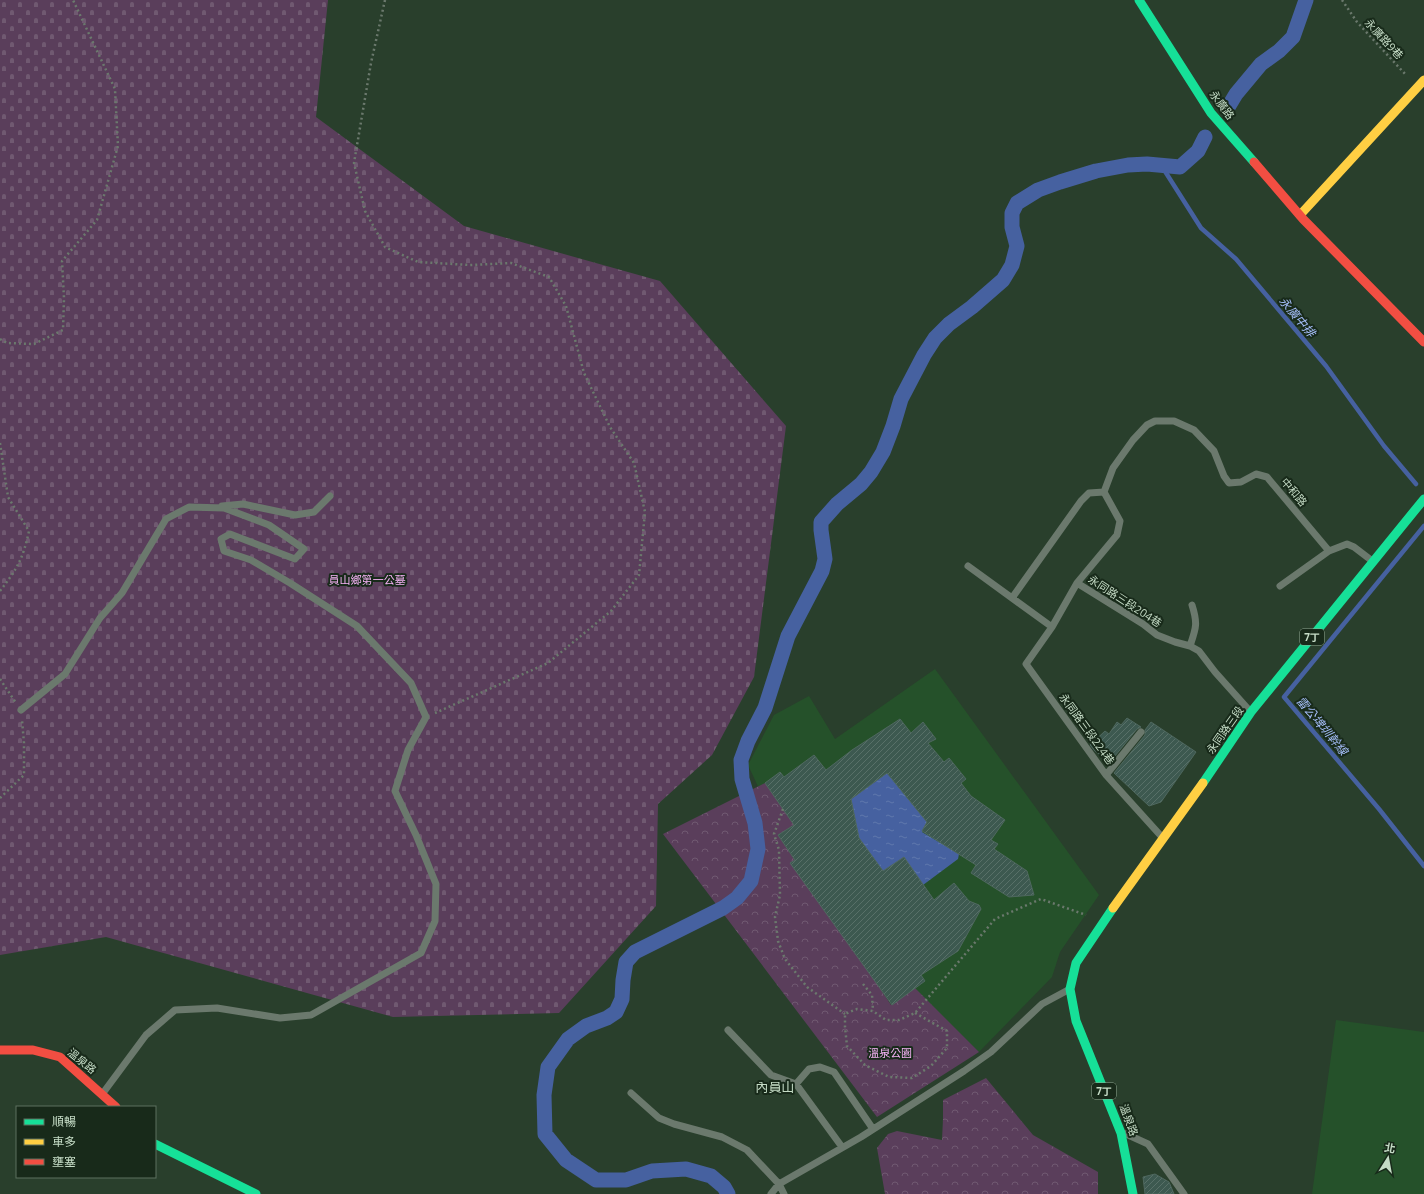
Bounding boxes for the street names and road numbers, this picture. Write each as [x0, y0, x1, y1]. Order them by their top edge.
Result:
street label: 永廣路9巷 [1362, 15, 1407, 62]
street label: 永廣路 [1206, 87, 1238, 122]
street label: 中和路 [1278, 474, 1311, 509]
street label: 永同路三段204巷 [1086, 571, 1165, 630]
road number: 7丁 [1300, 629, 1324, 645]
street label: 永同路三段224巷 [1056, 690, 1118, 767]
street label: 永同路三段 [1203, 703, 1247, 757]
street label: 溫泉路 [65, 1044, 100, 1077]
road number: 7丁 [1092, 1083, 1116, 1099]
street label: 溫泉路 [1117, 1102, 1142, 1138]

